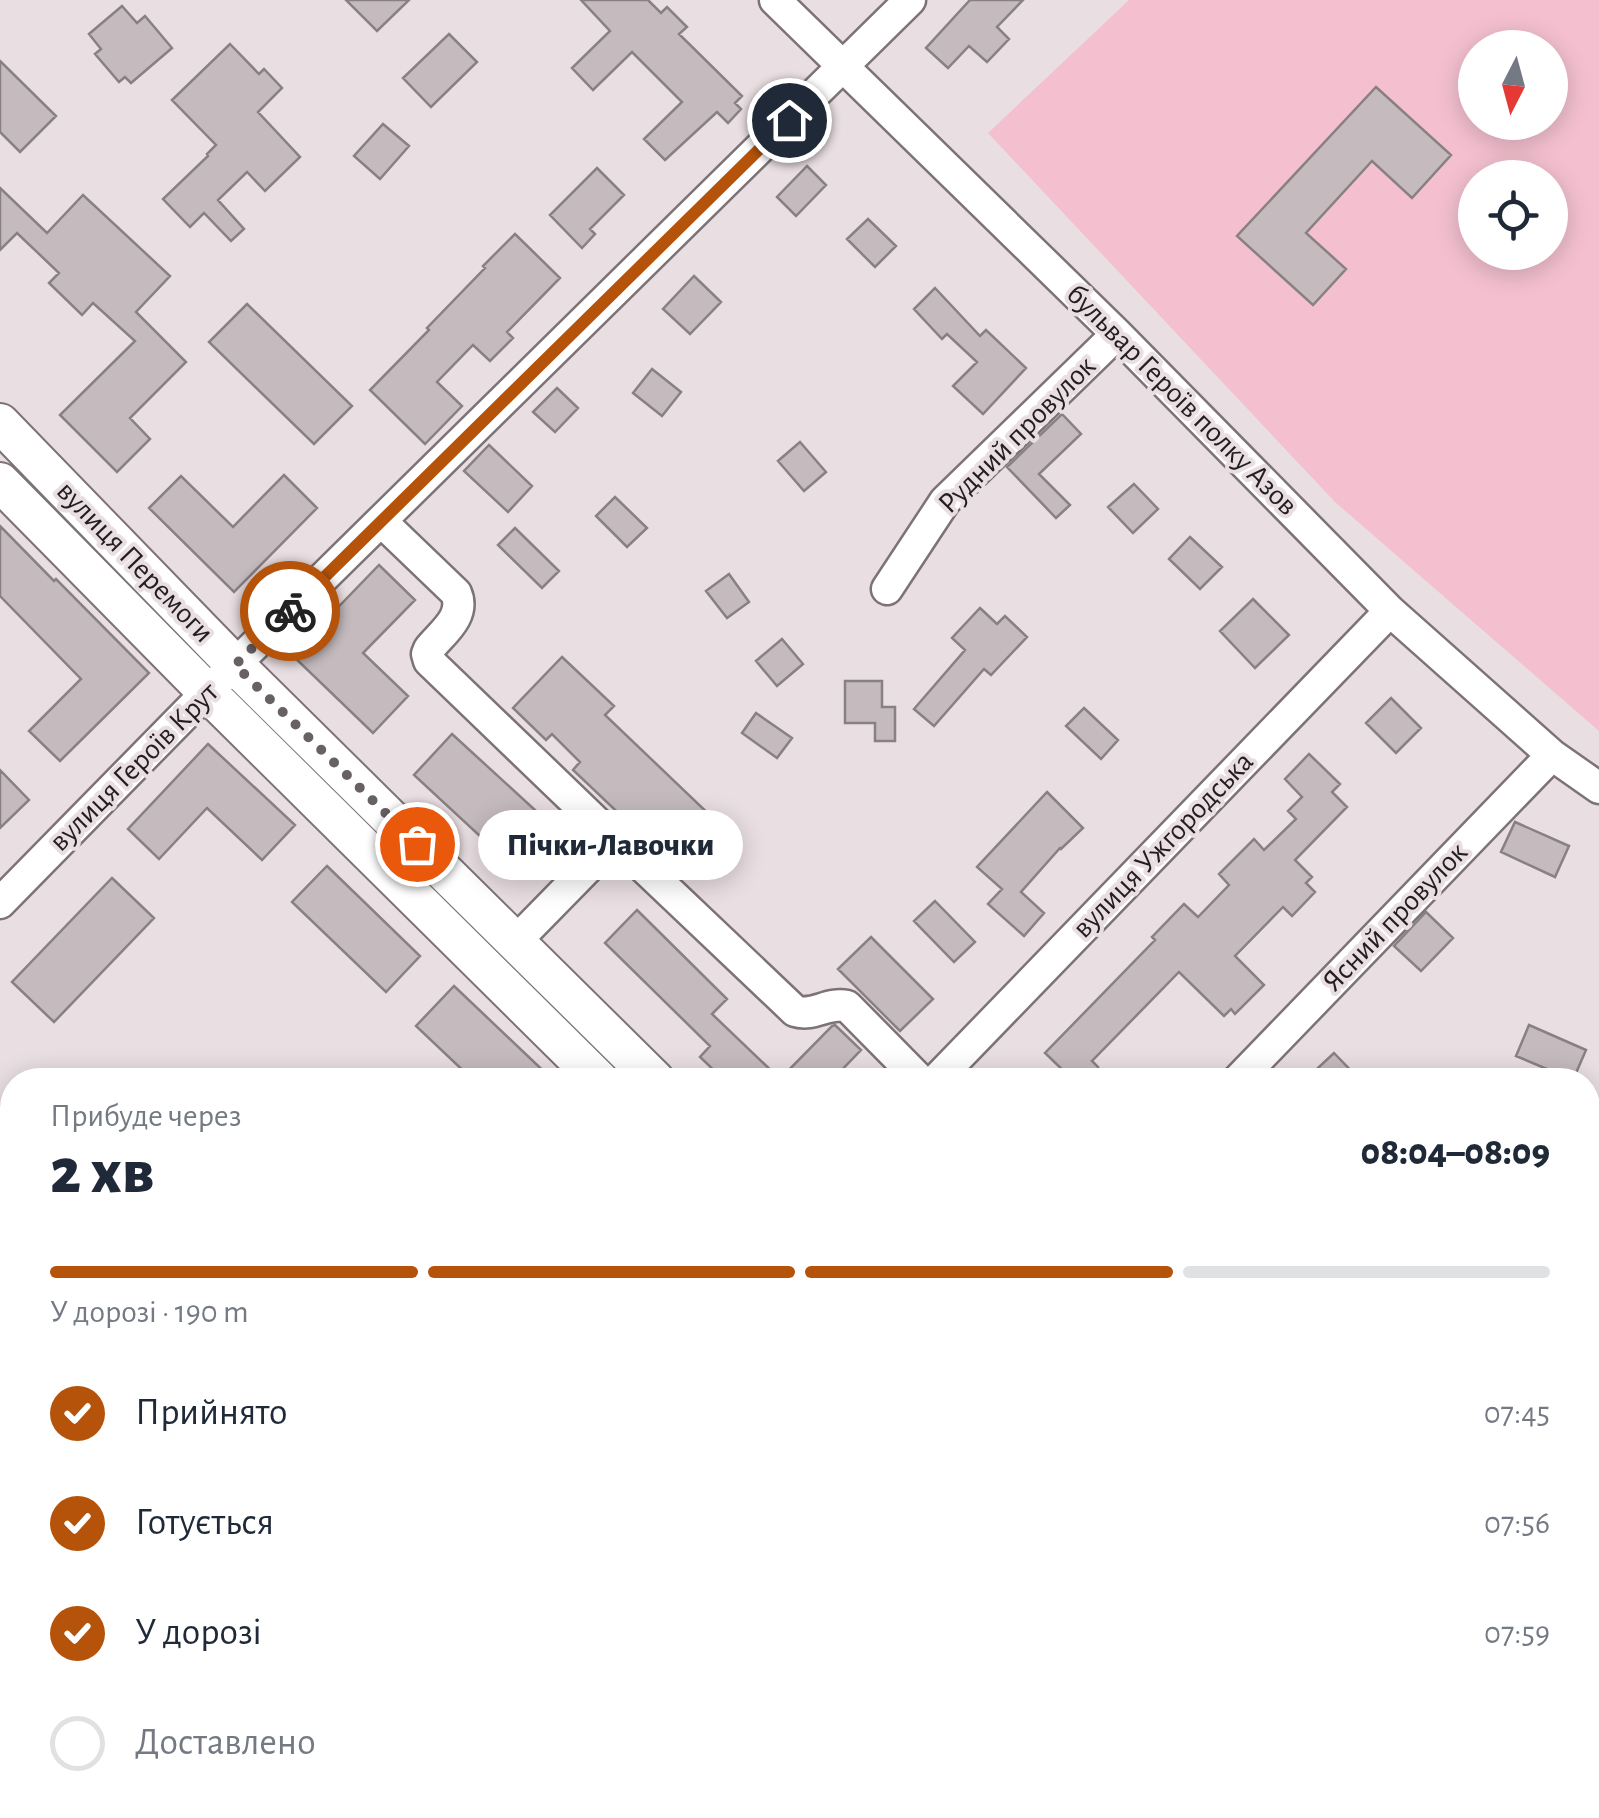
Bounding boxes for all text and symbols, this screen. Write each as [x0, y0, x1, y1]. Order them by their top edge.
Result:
north arrow [1458, 30, 1568, 140]
map controls [1458, 30, 1568, 270]
pin [747, 78, 832, 163]
icon: home [762, 93, 817, 148]
button: locate [1458, 160, 1568, 270]
street label: бульвар Героїв полку Азов [1061, 279, 1303, 521]
street label: Рудний провулок [933, 351, 1101, 519]
street label: вулиця Перемоги [51, 476, 219, 648]
courier [240, 561, 340, 661]
icon: bike [263, 584, 318, 639]
street label: вулиця Героїв Крут [44, 677, 224, 857]
street label: вулиця Ужгородська [1067, 746, 1259, 944]
pin [375, 802, 460, 887]
callout: Пічки-Лавочки [477, 809, 742, 879]
icon: bag [390, 817, 445, 872]
text: Пічки-Лавочки [507, 829, 714, 861]
street label: Ясний провулок [1317, 837, 1473, 997]
text: Прибуде через [50, 1100, 242, 1132]
text: 08:04–08:09 [1360, 1134, 1550, 1172]
text: 2 хв [50, 1140, 154, 1205]
text: У дорозі · 190 m [50, 1296, 249, 1328]
icon: check [50, 1386, 105, 1441]
text: Прийнято [135, 1394, 288, 1432]
text: 07:45 [1484, 1397, 1550, 1429]
icon: check [50, 1496, 105, 1551]
text: Готується [135, 1504, 274, 1542]
text: 07:56 [1484, 1507, 1550, 1539]
icon: check [50, 1606, 105, 1661]
text: У дорозі [135, 1614, 262, 1652]
text: 07:59 [1484, 1617, 1550, 1649]
text: Доставлено [135, 1724, 316, 1762]

